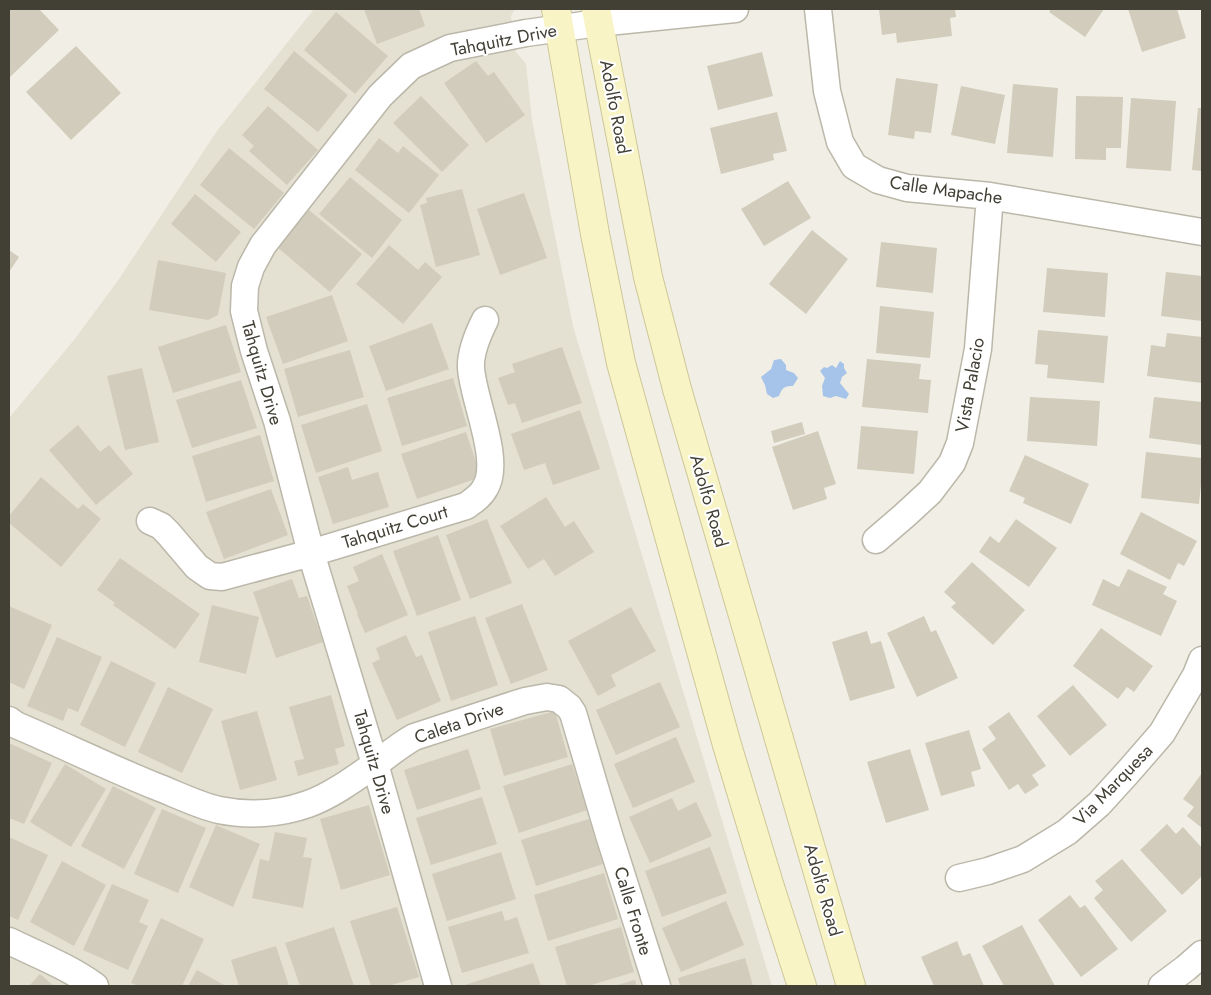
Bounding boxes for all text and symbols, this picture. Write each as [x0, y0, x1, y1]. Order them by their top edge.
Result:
street label: Tahquitz Drive [449, 17, 559, 63]
street label: Adolfo Road [593, 58, 637, 156]
street label: Calle Mapache [888, 169, 1004, 211]
street label: Tahquitz Drive [235, 318, 289, 428]
street label: Vista Palacio [949, 335, 991, 435]
street label: Adolfo Road [683, 452, 735, 550]
street label: Tahquitz Court [339, 498, 452, 555]
street label: Caleta Drive [411, 696, 507, 750]
street label: Tahquitz Drive [347, 707, 401, 817]
street label: Via Marquesa [1067, 738, 1159, 832]
street label: Adolfo Road [797, 841, 849, 939]
street label: Calle Fronte [607, 864, 659, 958]

